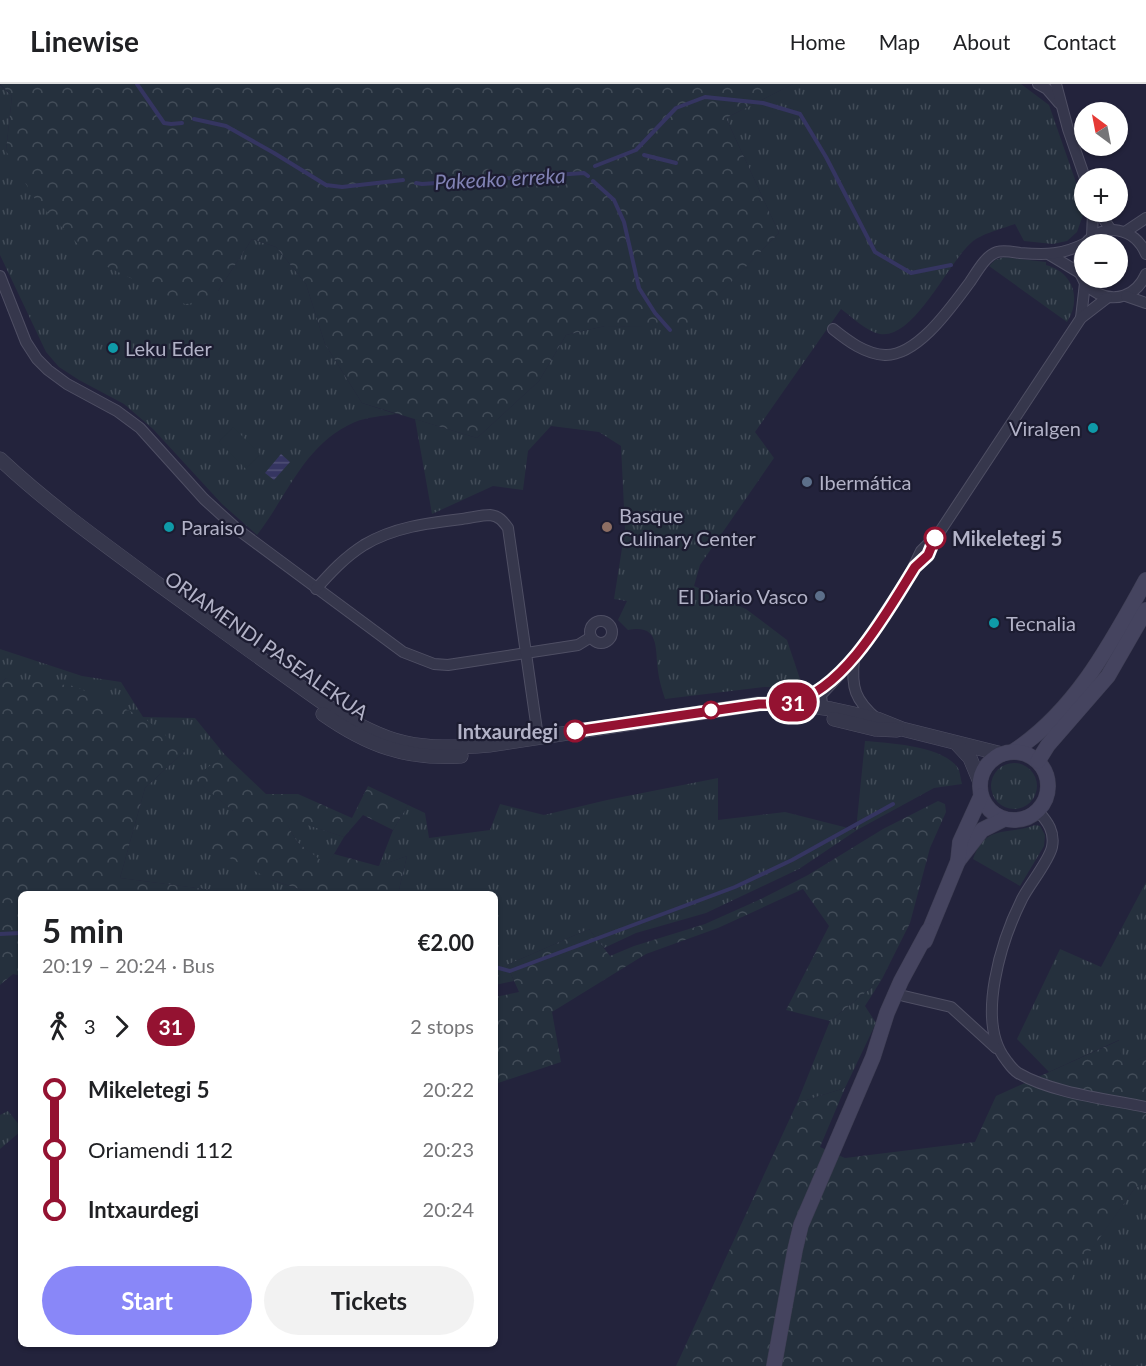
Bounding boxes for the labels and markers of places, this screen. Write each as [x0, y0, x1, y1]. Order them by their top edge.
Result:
place label: Leku Eder [125, 336, 212, 360]
marker: Leku Eder [106, 341, 120, 355]
place label: Viralgen [1009, 416, 1081, 440]
marker: Viralgen [1086, 421, 1100, 435]
place label: Ibermática [819, 470, 912, 494]
marker: Ibermática [800, 475, 814, 489]
place label: Basque Culinary Center [619, 503, 757, 550]
place label: Paraiso [181, 515, 245, 539]
marker: Paraiso [162, 520, 176, 534]
marker: Basque Culinary Center [600, 520, 614, 534]
place label: Mikeletegi 5 [952, 526, 1062, 550]
marker: Mikeletegi 5 [924, 527, 946, 549]
place label: El Diario Vasco [678, 584, 808, 608]
marker: El Diario Vasco [813, 589, 827, 603]
place label: Tecnalia [1006, 611, 1076, 635]
marker: Tecnalia [987, 616, 1001, 630]
unlabelled marker [702, 701, 720, 719]
place label: Intxaurdegi [457, 719, 558, 743]
marker: Intxaurdegi [564, 720, 586, 742]

